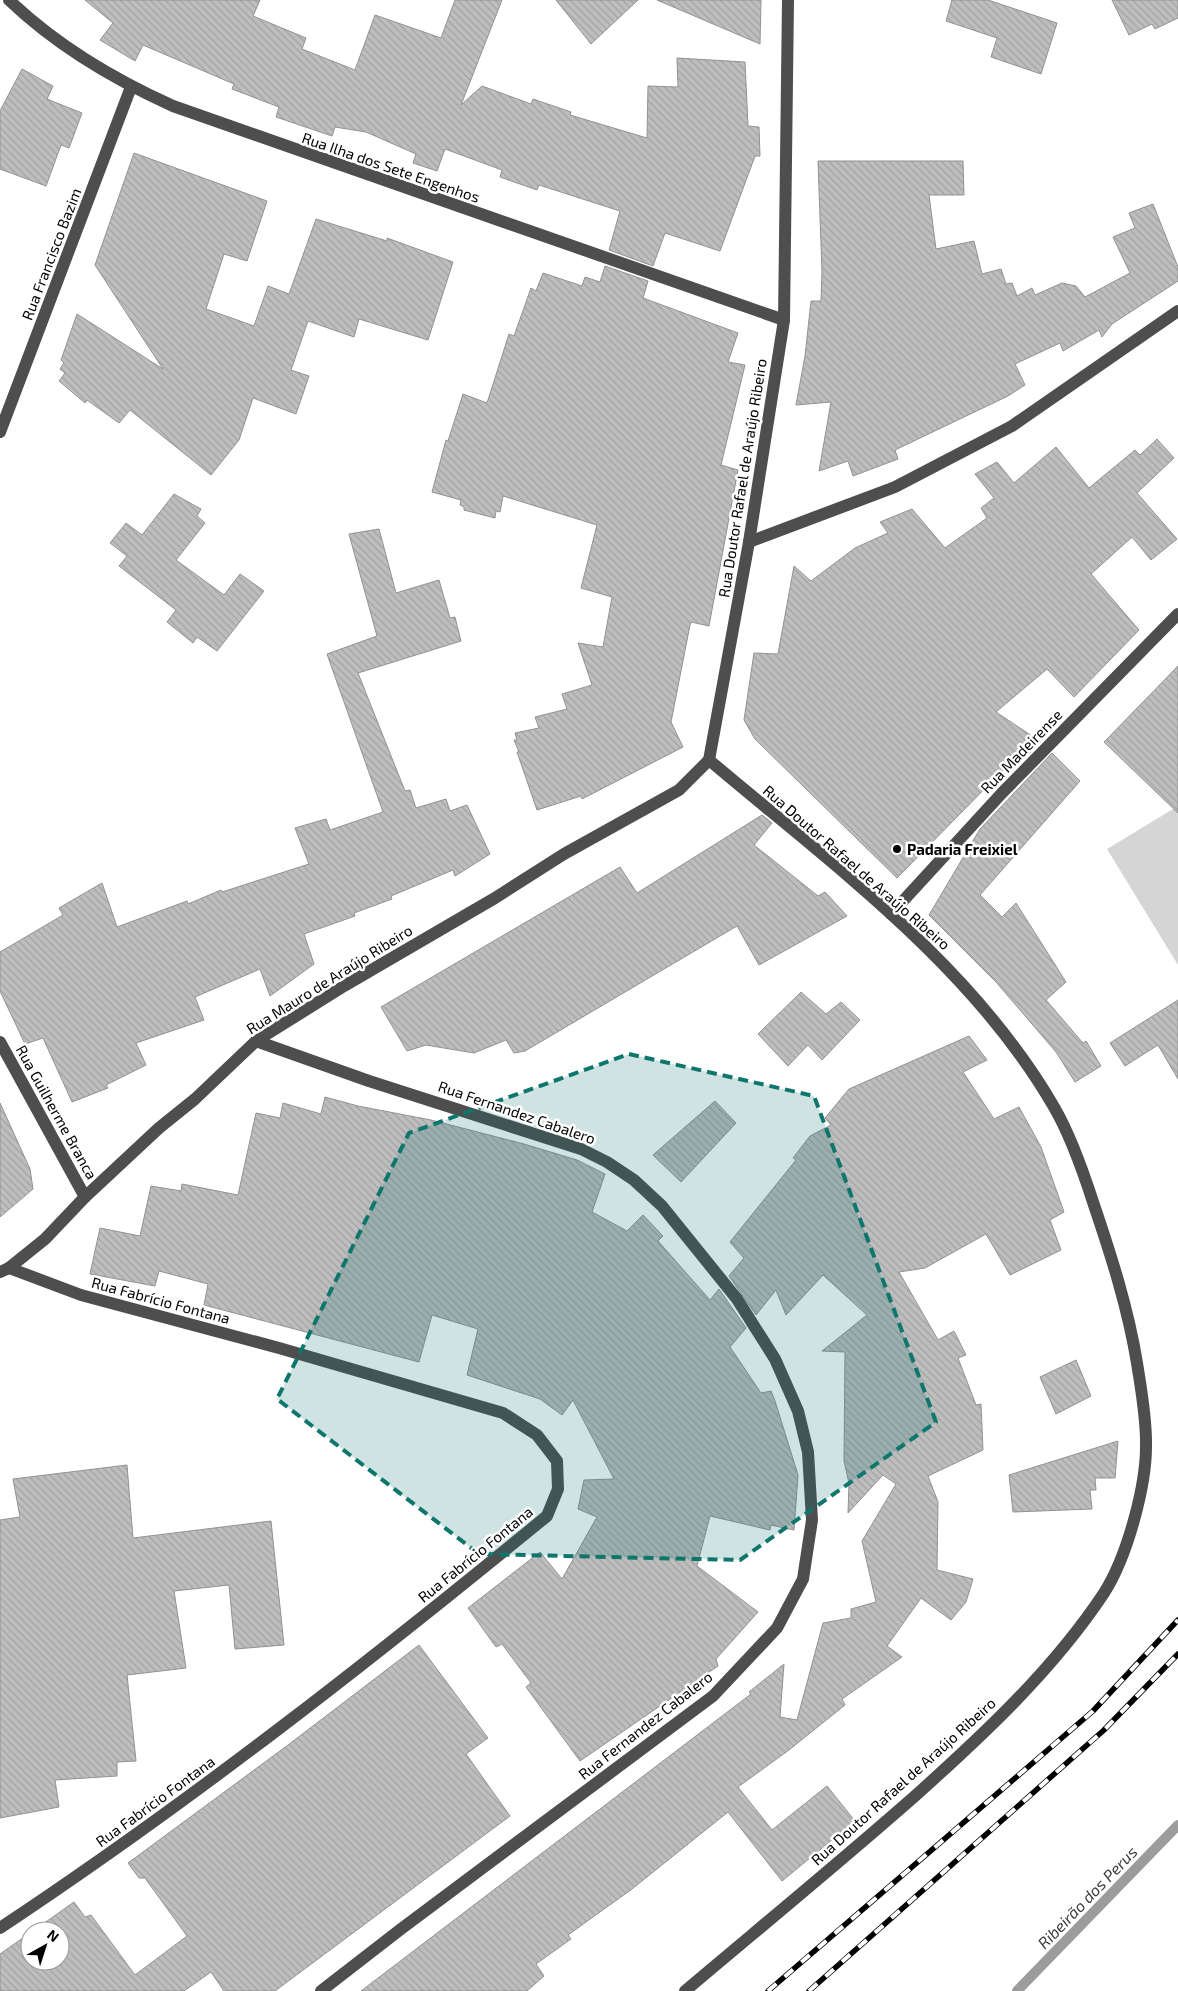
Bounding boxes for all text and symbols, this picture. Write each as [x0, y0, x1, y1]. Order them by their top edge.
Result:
street label: Rua Ilha dos Sete Engenhos [300, 128, 482, 206]
street label: Rua Francisco Bazim [18, 185, 84, 323]
street label: Rua Doutor Rafael de Araújo Ribeiro [714, 357, 771, 599]
street label: Rua Madeirense [977, 705, 1065, 797]
street label: Rua Doutor Rafael de Araújo Ribeiro [759, 781, 954, 954]
place label: Padaria Freixiel [907, 840, 1018, 858]
marker: Padaria Freixiel [891, 843, 903, 855]
street label: Rua Mauro de Araújo Ribeiro [243, 920, 416, 1038]
street label: Rua Guilherme Branca [13, 1042, 101, 1182]
street label: Rua Fernandez Cabalero [436, 1077, 598, 1147]
street label: Rua Fabrício Fontana [90, 1273, 232, 1327]
street label: Rua Fabrício Fontana [414, 1502, 536, 1606]
street label: Rua Fernandez Cabalero [574, 1667, 716, 1783]
street label: Rua Doutor Rafael de Araújo Ribeiro [807, 1693, 999, 1869]
street label: Rua Fabrício Fontana [92, 1752, 218, 1850]
water label: Ribeirão dos Perus [1033, 1842, 1141, 1952]
north arrow [20, 1921, 70, 1971]
text: N [44, 1926, 63, 1945]

